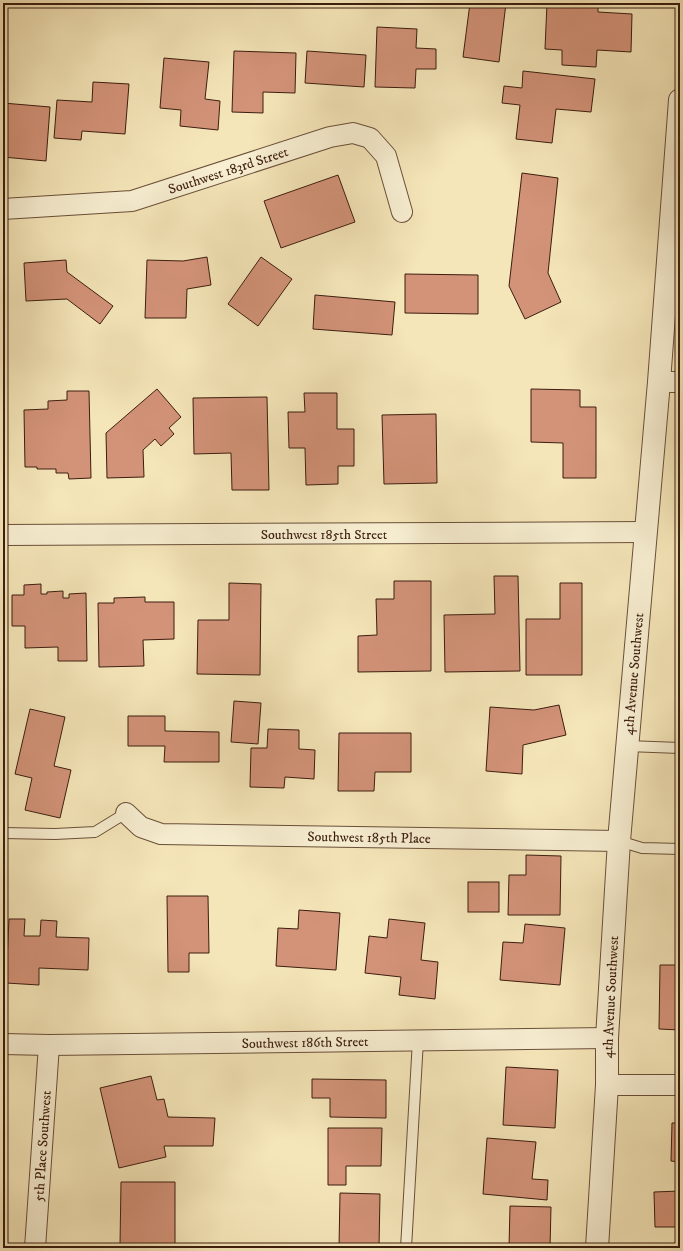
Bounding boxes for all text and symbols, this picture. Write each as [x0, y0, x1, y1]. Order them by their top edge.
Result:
street label: Southwest 183rd Street [166, 143, 291, 199]
street label: Southwest 185th Street [261, 526, 388, 544]
street label: 4th Avenue Southwest [620, 612, 648, 736]
street label: Southwest 185th Place [307, 828, 431, 848]
street label: 4th Avenue Southwest [599, 935, 623, 1059]
street label: Southwest 186th Street [241, 1033, 369, 1053]
street label: 5th Place Southwest [30, 1089, 56, 1202]

